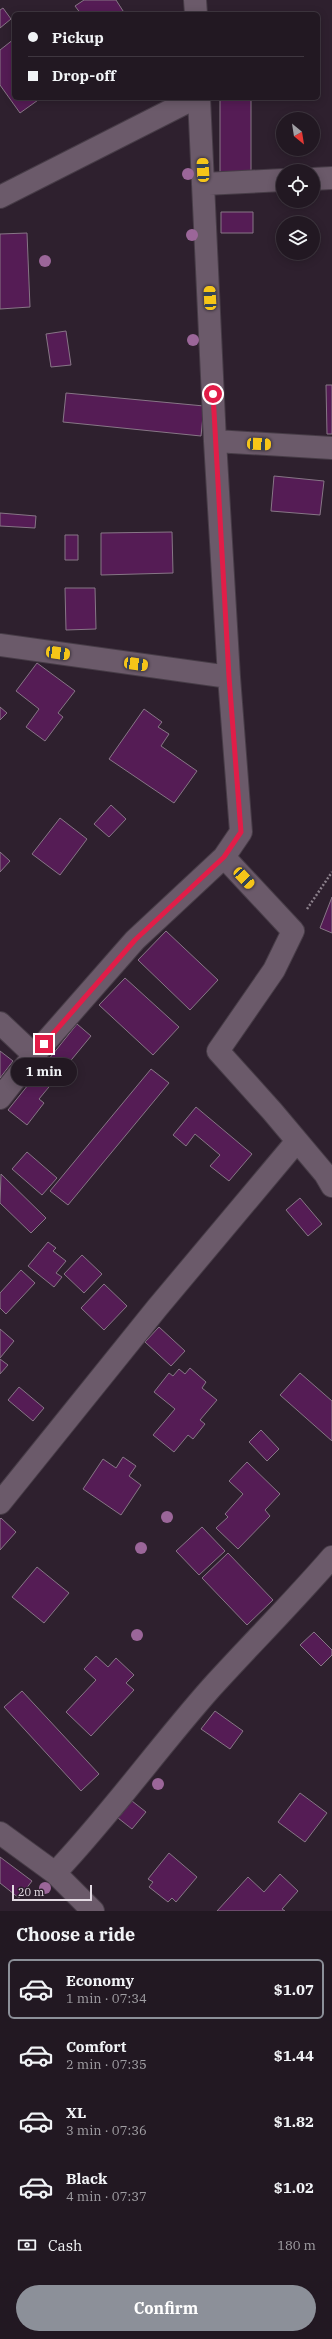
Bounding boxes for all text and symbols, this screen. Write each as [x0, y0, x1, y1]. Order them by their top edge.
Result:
text: Pickup [52, 28, 104, 47]
text: Drop-off [52, 66, 116, 85]
north arrow [276, 112, 320, 156]
map controls [276, 112, 320, 260]
car [196, 158, 210, 182]
button: locate [276, 164, 320, 208]
button: layers [276, 216, 320, 260]
car [203, 286, 217, 310]
route start [204, 385, 222, 403]
car [247, 437, 271, 451]
car [45, 645, 71, 661]
car [123, 656, 149, 672]
car [231, 865, 257, 891]
route end [35, 1035, 53, 1053]
callout: 1 min [11, 1058, 77, 1086]
text: 1 min [26, 1063, 62, 1080]
scale bar [12, 1883, 92, 1902]
text: 20 m [18, 1885, 44, 1899]
text: Choose a ride [16, 1923, 135, 1946]
icon: car [18, 1971, 54, 2007]
text: Economy [66, 1971, 134, 1990]
text: $1.07 [274, 1980, 314, 1999]
text: 1 min · 07:34 [66, 1990, 147, 2007]
icon: car [18, 2037, 54, 2073]
text: Comfort [66, 2037, 126, 2056]
text: $1.44 [274, 2046, 314, 2065]
text: 2 min · 07:35 [66, 2056, 147, 2073]
icon: car [18, 2103, 54, 2139]
text: XL [66, 2103, 86, 2122]
text: $1.82 [274, 2112, 314, 2131]
text: 3 min · 07:36 [66, 2122, 147, 2139]
icon: car [18, 2169, 54, 2205]
text: Black [66, 2169, 107, 2188]
text: $1.02 [274, 2178, 314, 2197]
text: 4 min · 07:37 [66, 2188, 147, 2205]
icon: cash [16, 2234, 38, 2256]
text: Cash [48, 2236, 82, 2255]
text: 180 m [277, 2237, 316, 2254]
button: Confirm [16, 2285, 316, 2331]

